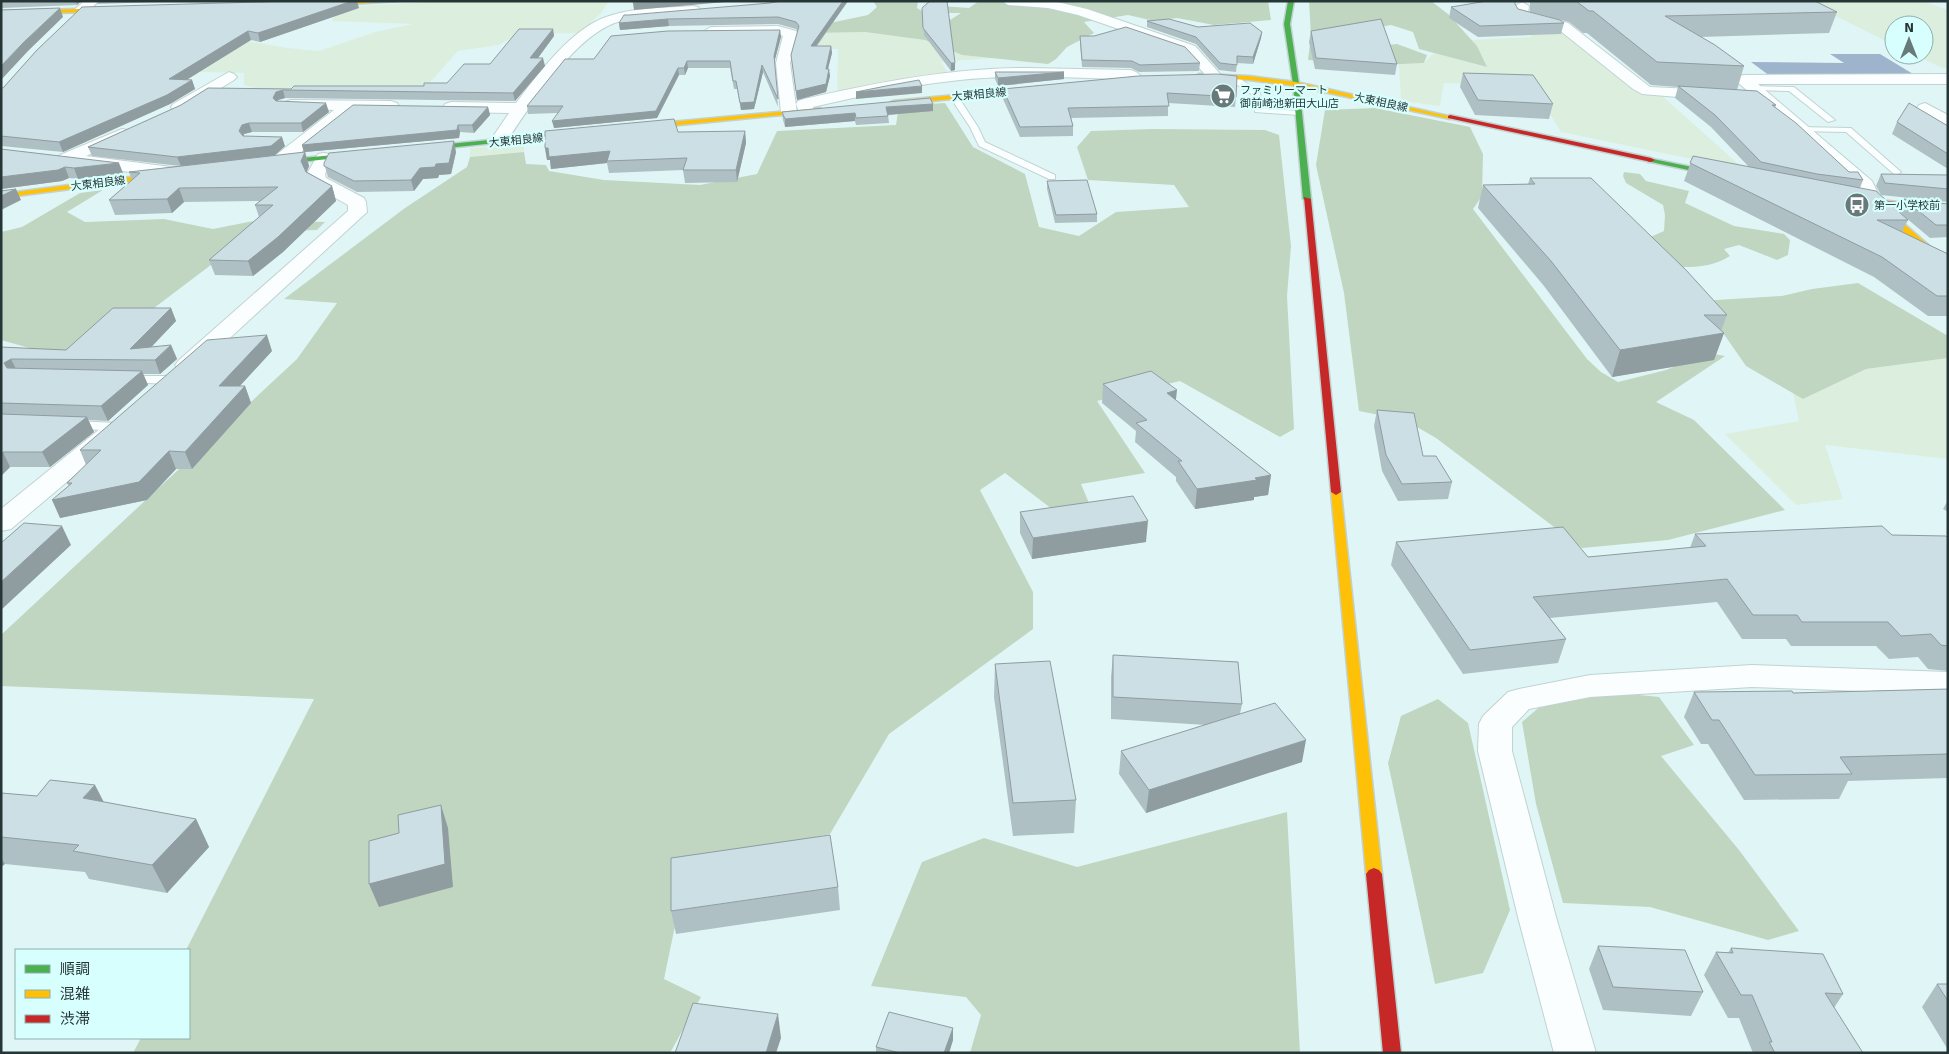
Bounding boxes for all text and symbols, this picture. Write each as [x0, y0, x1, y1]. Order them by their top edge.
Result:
north arrow [1884, 15, 1934, 65]
text: N [1904, 19, 1914, 36]
supermarket icon: ファミリーマート 御前崎池新田大山店 [1210, 83, 1236, 109]
place label: ファミリーマート 御前崎池新田大山店 [1239, 84, 1339, 110]
street label: 大東相良線 [951, 86, 1007, 103]
street label: 大東相良線 [1353, 90, 1409, 115]
street label: 大東相良線 [488, 131, 544, 150]
street label: 大東相良線 [70, 174, 126, 193]
bus stop icon: 第一小学校前 [1844, 192, 1870, 218]
place label: 第一小学校前 [1874, 199, 1940, 212]
legend [15, 949, 190, 1039]
text: 順調 [60, 960, 90, 978]
text: 混雑 [60, 985, 90, 1003]
text: 渋滞 [60, 1010, 90, 1028]

